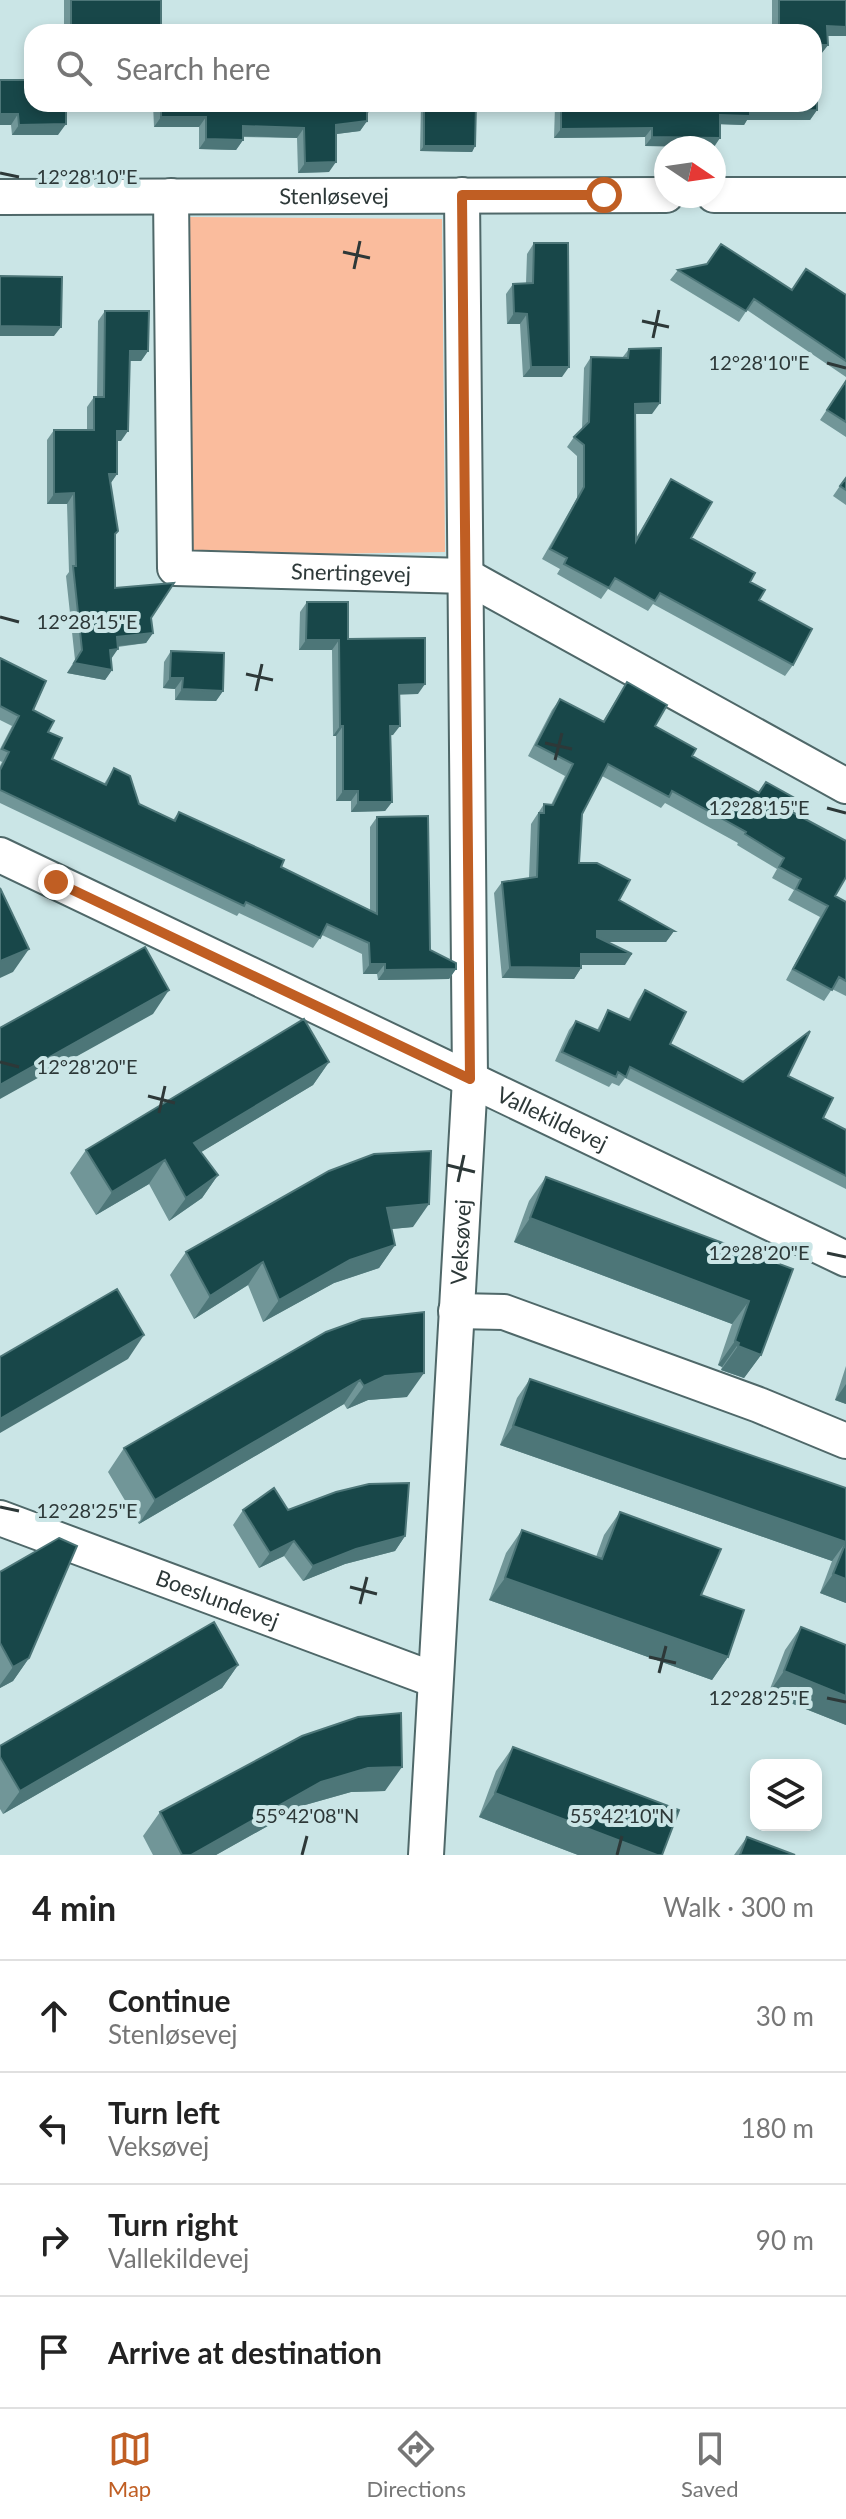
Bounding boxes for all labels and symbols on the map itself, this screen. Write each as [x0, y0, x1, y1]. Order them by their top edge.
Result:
north arrow [654, 136, 726, 208]
text: 12°28'10"E [37, 164, 137, 188]
route start [586, 177, 622, 213]
street label: Stenløsevej [279, 182, 389, 209]
text: 12°28'10"E [709, 350, 809, 374]
street label: Snertingevej [291, 557, 411, 587]
text: 12°28'15"E [37, 609, 137, 633]
text: 12°28'15"E [709, 795, 809, 819]
route end [38, 864, 74, 900]
text: 12°28'20"E [37, 1054, 137, 1078]
street label: Vallekildevej [493, 1080, 612, 1156]
street label: Veksøvej [444, 1198, 476, 1286]
text: 12°28'20"E [709, 1240, 809, 1264]
text: 12°28'25"E [37, 1498, 137, 1522]
street label: Boeslundevej [152, 1563, 283, 1634]
text: 12°28'25"E [709, 1685, 809, 1709]
text: 55°42'08"N [255, 1803, 359, 1827]
text: 55°42'10"N [570, 1803, 674, 1827]

